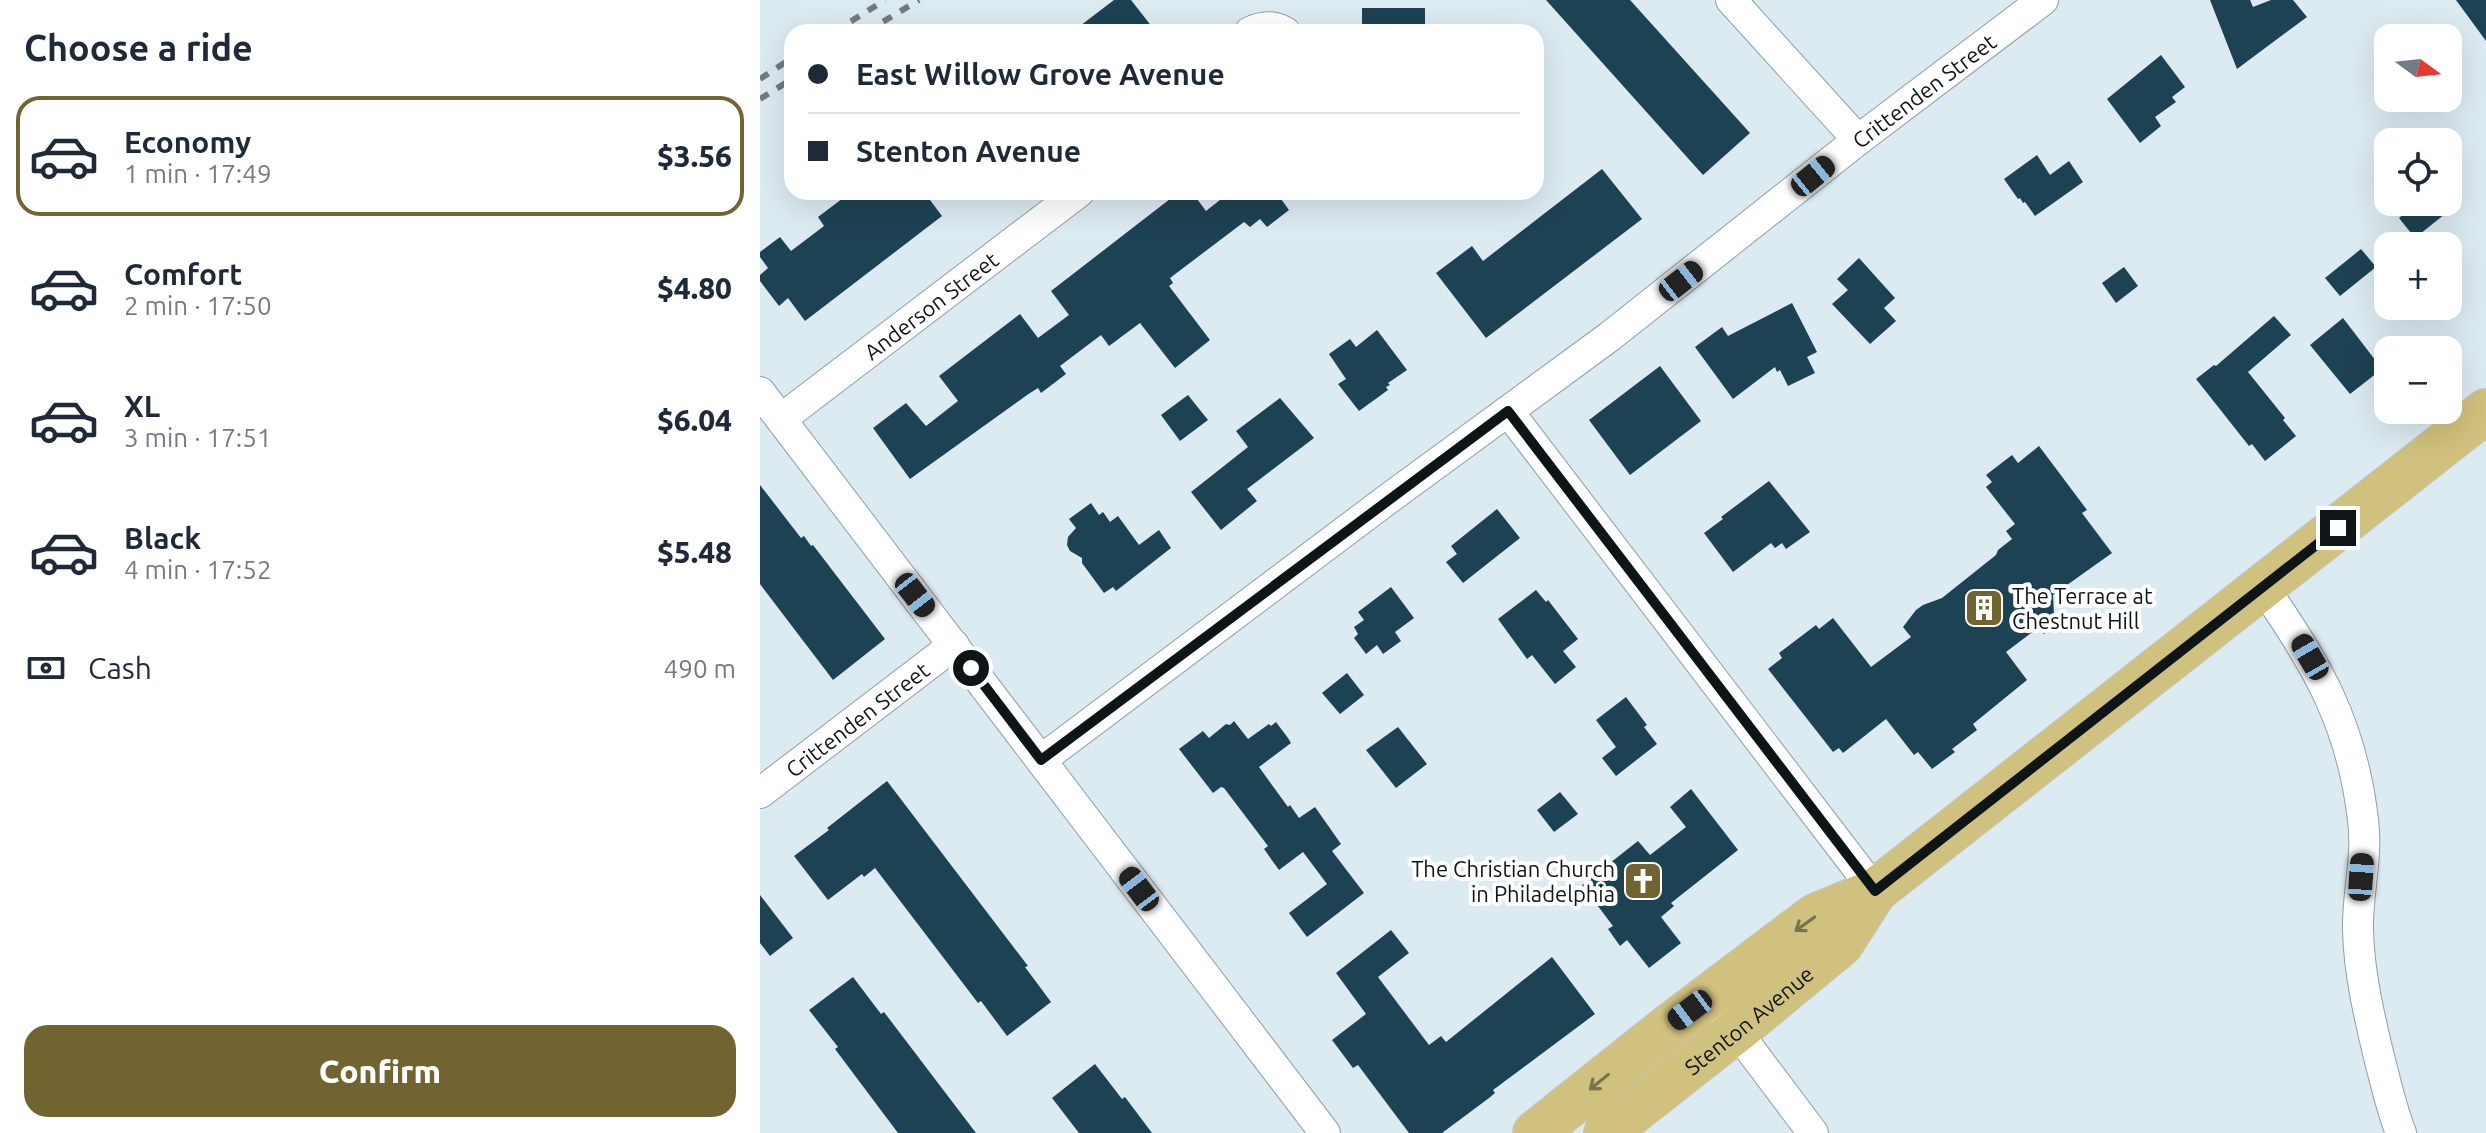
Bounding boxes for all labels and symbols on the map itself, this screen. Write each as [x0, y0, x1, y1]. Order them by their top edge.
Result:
north arrow [2374, 24, 2462, 112]
street label: Crittenden Street [1847, 28, 2001, 153]
car [1787, 152, 1839, 200]
street label: Anderson Street [859, 246, 1003, 364]
car [1655, 257, 1707, 305]
route end [2320, 510, 2356, 546]
car [891, 569, 939, 621]
place label: The Terrace at Chestnut Hill [2012, 583, 2153, 633]
building icon: The Terrace at Chestnut Hill [1963, 587, 2005, 629]
car [2288, 630, 2332, 684]
route start [953, 650, 989, 686]
street label: Crittenden Street [781, 656, 934, 782]
car [2347, 852, 2375, 902]
place label: The Christian Church in Philadelphia [1411, 856, 1615, 906]
church icon: The Christian Church in Philadelphia [1622, 860, 1664, 902]
car [1115, 863, 1163, 915]
one-way arrow [1795, 915, 1816, 932]
street label: Stenton Avenue [1679, 960, 1818, 1079]
car [1664, 986, 1716, 1034]
one-way arrow [1589, 1074, 1610, 1091]

